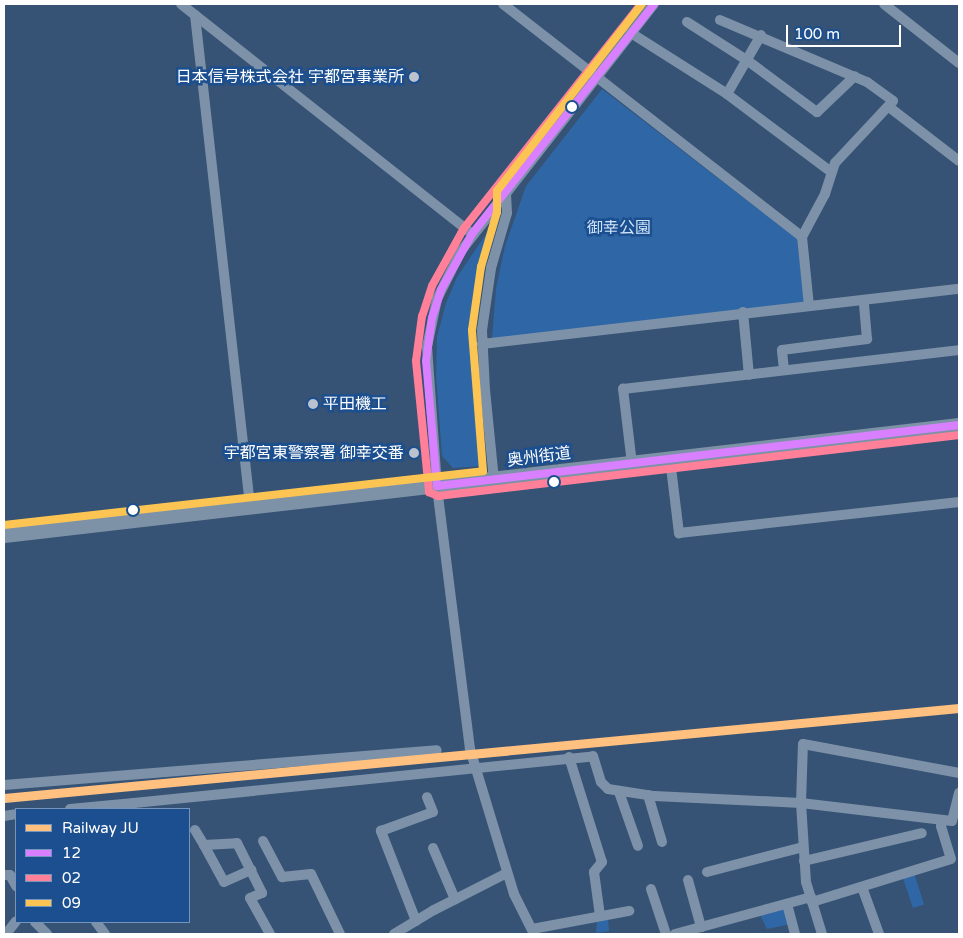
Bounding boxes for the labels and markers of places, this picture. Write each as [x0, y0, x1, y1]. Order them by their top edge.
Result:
place label: 日本信号株式会社 宇都宮事業所 [176, 67, 404, 87]
marker: 日本信号株式会社 宇都宮事業所 [408, 71, 420, 83]
unlabelled marker [567, 102, 577, 112]
place label: 平田機工 [323, 394, 387, 414]
marker: 平田機工 [307, 398, 319, 410]
place label: 宇都宮東警察署 御幸交番 [224, 443, 404, 463]
marker: 宇都宮東警察署 御幸交番 [408, 447, 420, 459]
unlabelled marker [549, 477, 559, 487]
unlabelled marker [128, 505, 138, 515]

